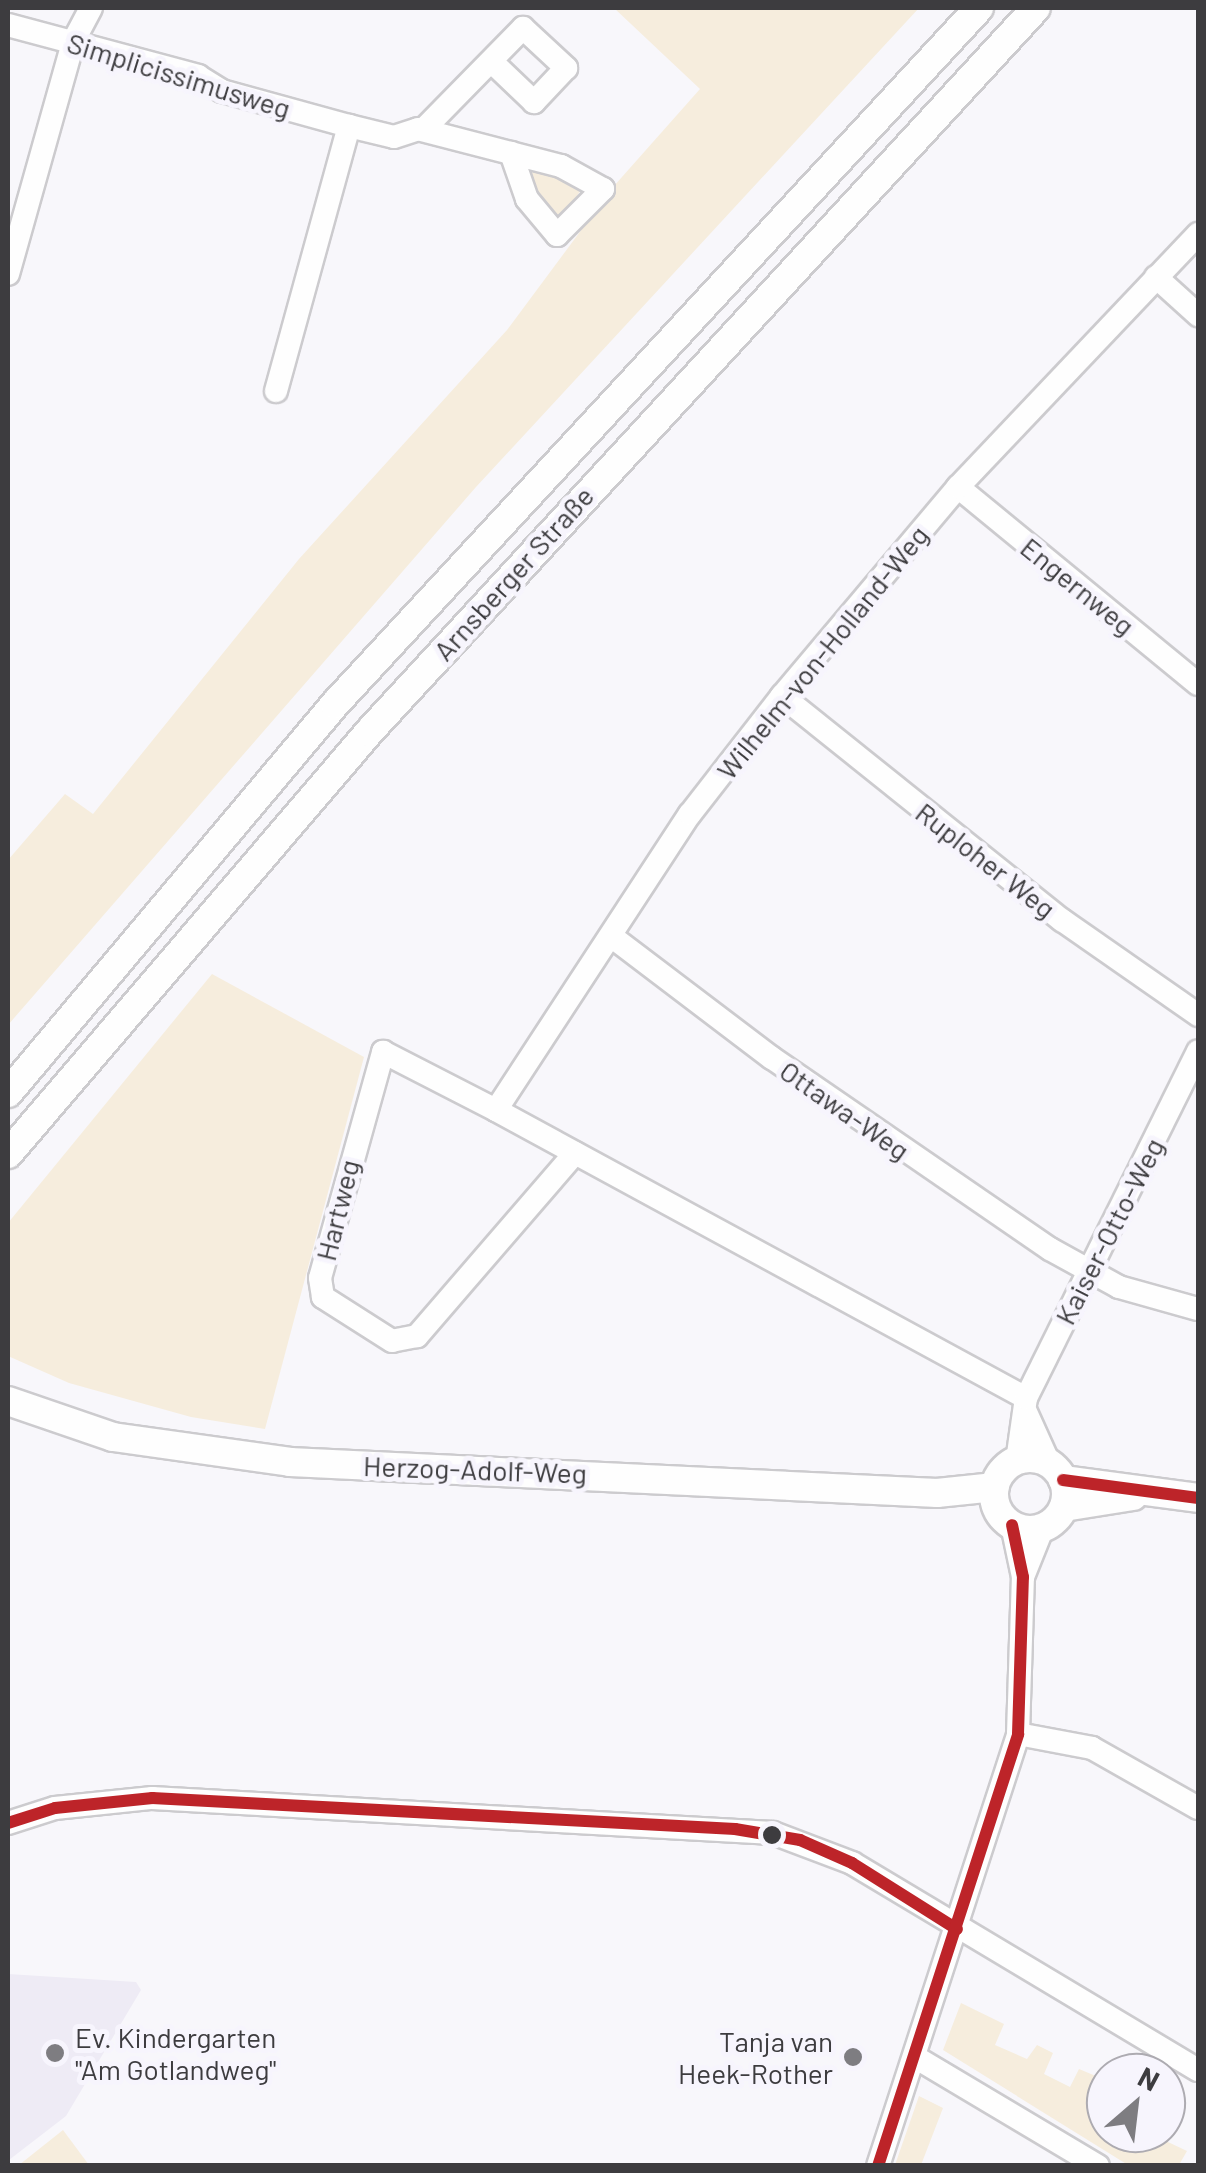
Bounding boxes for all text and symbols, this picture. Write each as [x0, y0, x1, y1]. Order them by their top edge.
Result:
street label: Simplicissimusweg [63, 25, 295, 125]
street label: Arnsberger Straße [426, 479, 600, 667]
street label: Wilhelm-von-Holland-Weg [709, 518, 935, 786]
street label: Engernweg [1014, 530, 1142, 642]
street label: Ruploher Weg [909, 795, 1063, 925]
street label: Ottawa-Weg [774, 1053, 916, 1167]
street label: Kaiser-Otto-Weg [1048, 1132, 1170, 1330]
street label: Hartweg [308, 1156, 366, 1264]
street label: Herzog-Adolf-Weg [363, 1448, 587, 1490]
unlabelled marker [762, 1825, 782, 1845]
place label: Ev. Kindergarten "Am Gotlandweg" [75, 2020, 276, 2086]
place label: Tanja van Heek-Rother [678, 2024, 833, 2090]
marker: Ev. Kindergarten "Am Gotlandweg" [44, 2042, 66, 2064]
marker: Tanja van Heek-Rother [842, 2046, 864, 2068]
north arrow [1086, 2053, 1186, 2153]
text: N [1133, 2059, 1165, 2098]

